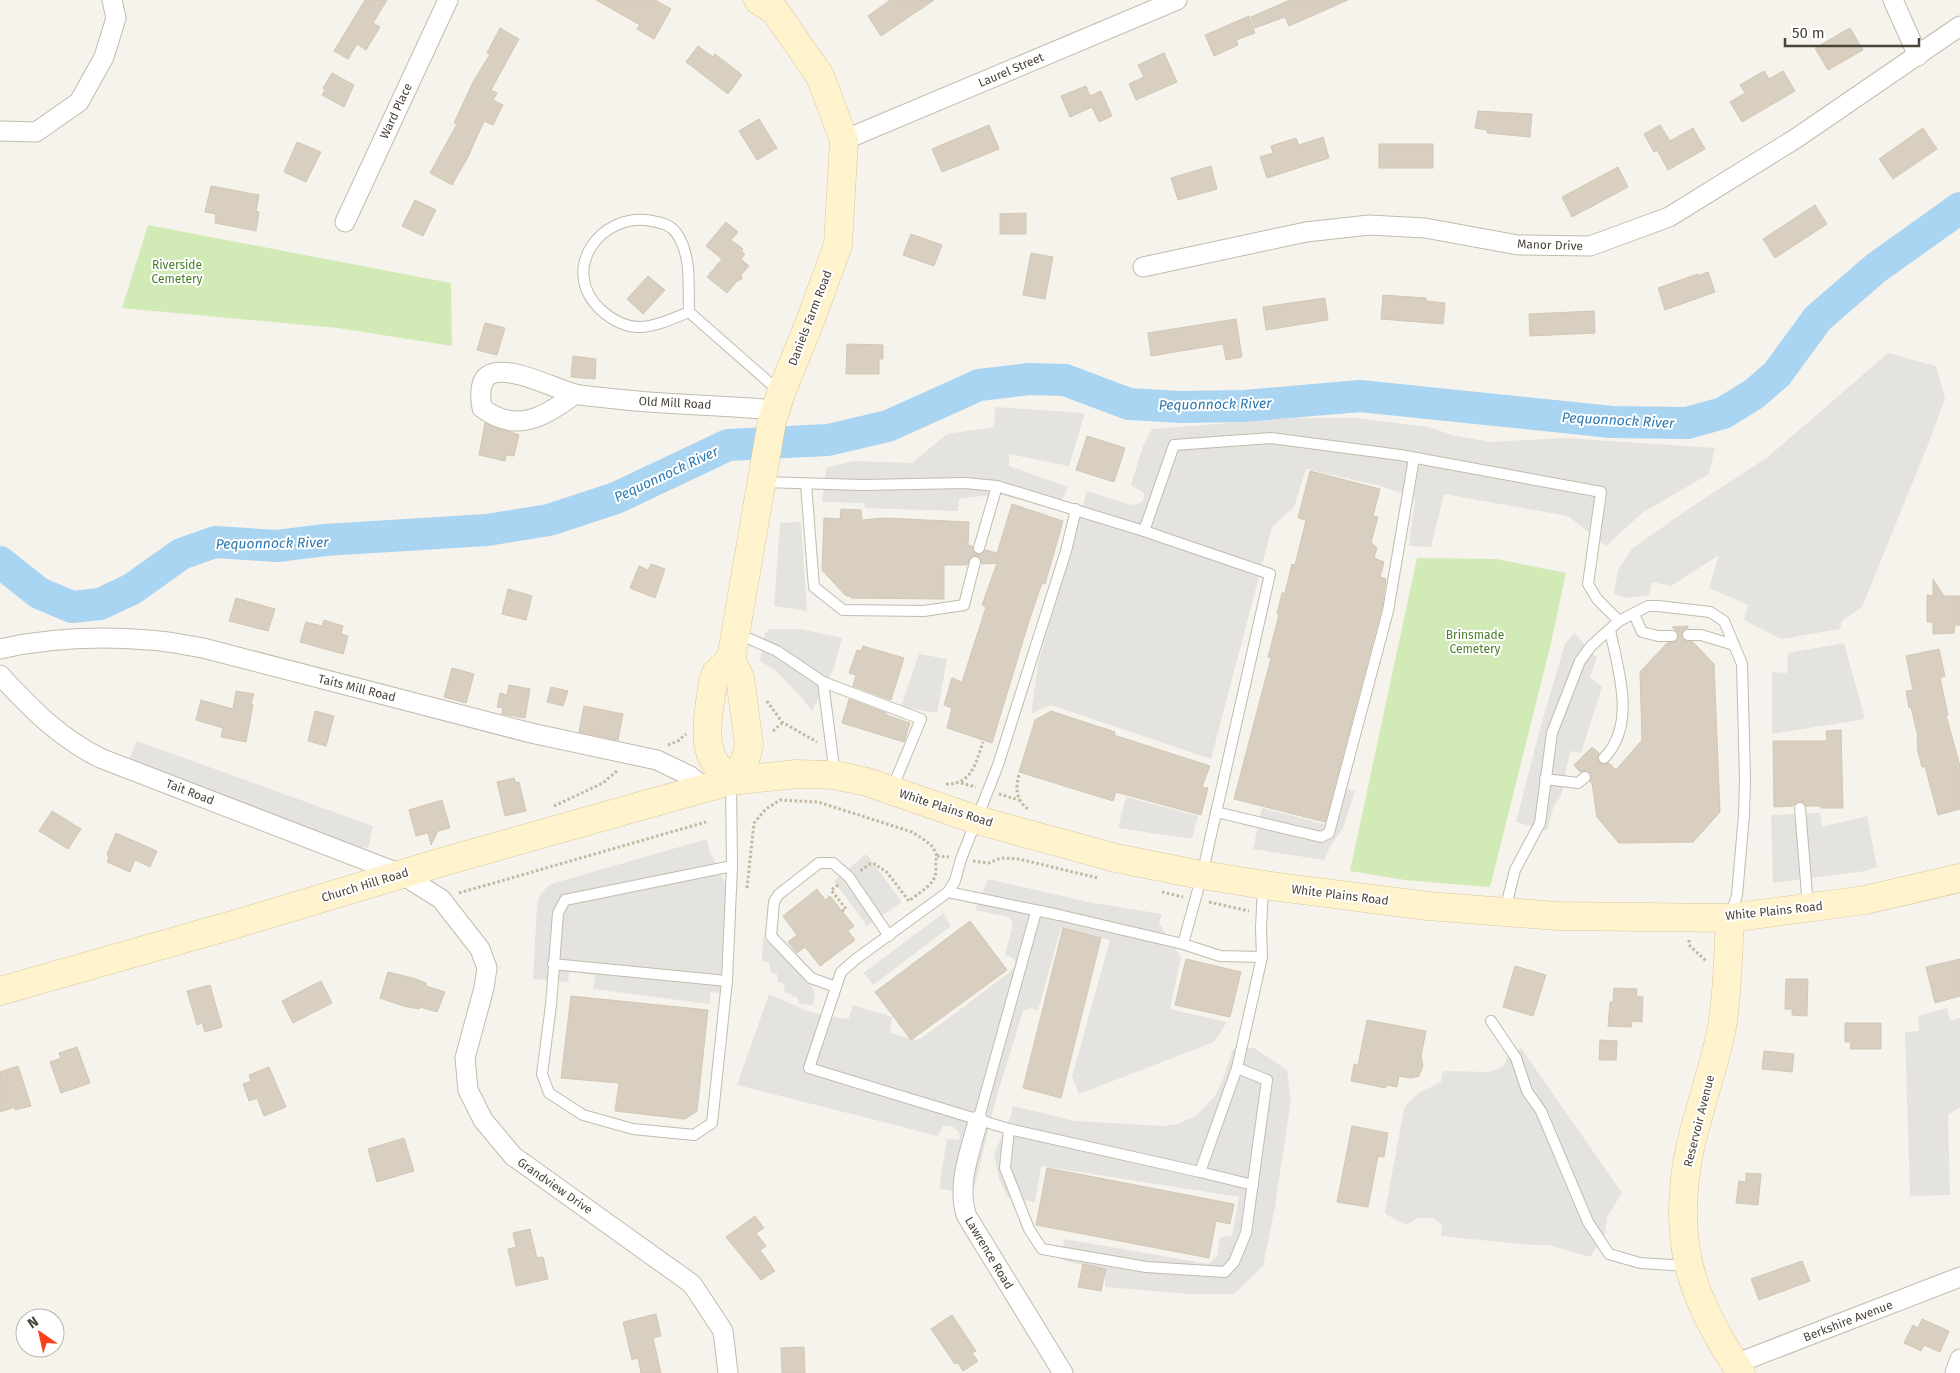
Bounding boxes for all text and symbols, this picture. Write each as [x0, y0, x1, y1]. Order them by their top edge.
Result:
scale bar [1785, 15, 1919, 47]
text: 50 m [1792, 24, 1825, 42]
street label: Laurel Street [976, 50, 1046, 90]
street label: Ward Place [377, 81, 415, 141]
street label: Manor Drive [1517, 237, 1583, 253]
park label: Riverside Cemetery [151, 258, 203, 286]
street label: Daniels Farm Road [785, 268, 835, 368]
street label: Old Mill Road [638, 394, 712, 412]
water label: Pequonnock River [1158, 395, 1272, 414]
water label: Pequonnock River [1561, 409, 1675, 432]
water label: Pequonnock River [611, 443, 722, 506]
water label: Pequonnock River [215, 534, 329, 553]
park label: Brinsmade Cemetery [1446, 628, 1504, 656]
street label: Taits Mill Road [317, 672, 397, 704]
street label: Tait Road [164, 776, 216, 808]
street label: White Plains Road [897, 786, 995, 830]
street label: Church Hill Road [320, 865, 410, 905]
street label: White Plains Road [1291, 882, 1389, 908]
street label: White Plains Road [1725, 899, 1823, 923]
street label: Reservoir Avenue [1681, 1074, 1717, 1168]
street label: Grandview Drive [515, 1155, 595, 1217]
street label: Lawrence Road [962, 1214, 1016, 1292]
street label: Berkshire Avenue [1801, 1298, 1895, 1344]
north arrow [15, 1308, 65, 1358]
text: N [24, 1313, 42, 1332]

